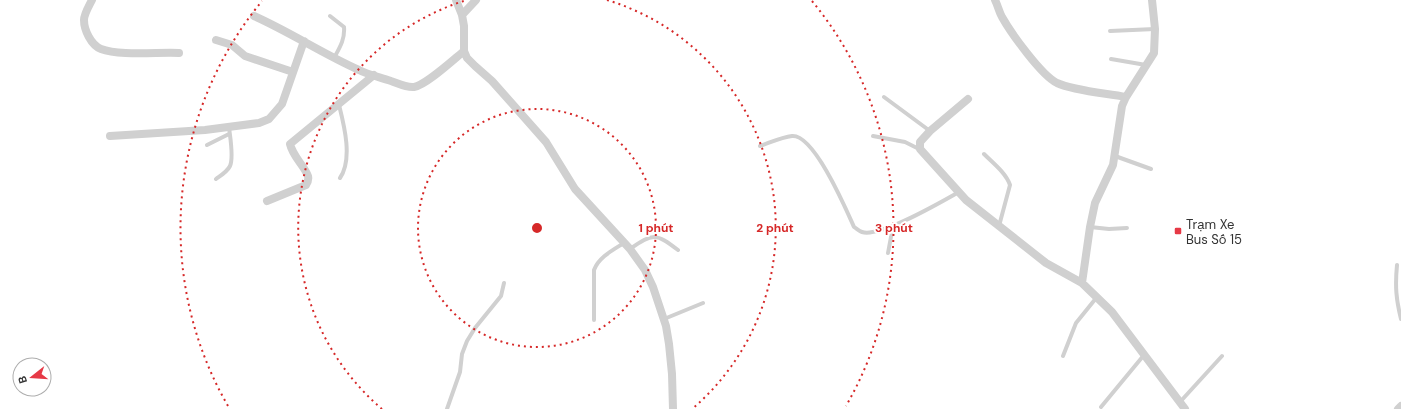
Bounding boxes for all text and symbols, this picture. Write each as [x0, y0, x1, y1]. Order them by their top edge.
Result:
place label: Trạm Xe Bus Số 15 [1186, 216, 1242, 248]
text: 1 phút [638, 220, 674, 236]
text: 2 phút [756, 220, 794, 236]
text: 3 phút [875, 220, 913, 236]
centre of rings [530, 221, 544, 235]
marker: Trạm Xe Bus Số 15 [1173, 226, 1183, 236]
north arrow [12, 357, 52, 397]
text: B [15, 375, 30, 385]

